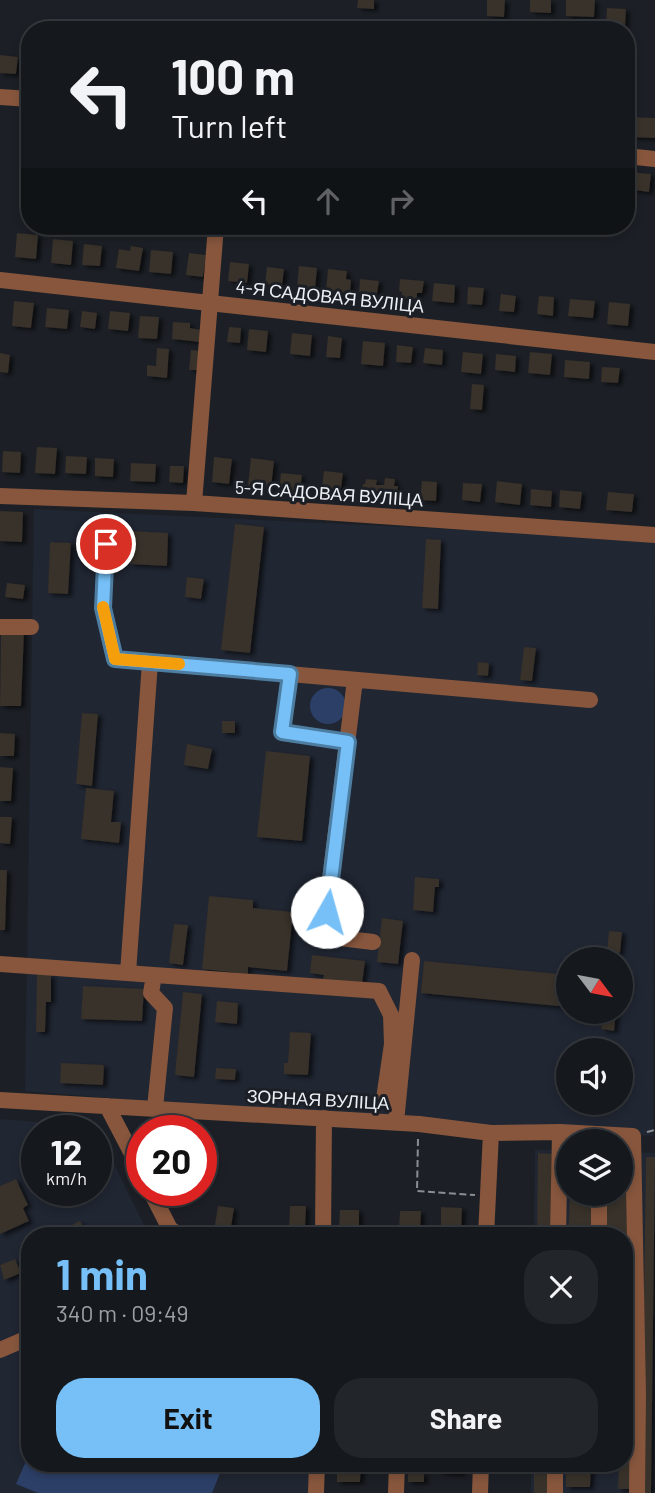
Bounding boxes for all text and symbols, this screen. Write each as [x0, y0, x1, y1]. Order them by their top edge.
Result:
text: 100 m [171, 46, 295, 105]
icon: left [56, 49, 147, 140]
text: Turn left [171, 106, 288, 144]
icon: left [236, 182, 274, 220]
icon: ahead [309, 182, 347, 220]
icon: right [382, 182, 420, 220]
street label: 4-Я САДОВАЯ ВУЛІЦА [235, 275, 425, 317]
street label: 5-Я САДОВАЯ ВУЛІЦА [234, 475, 424, 511]
pin [76, 514, 136, 574]
icon: arrive [87, 525, 125, 563]
position arrow [290, 875, 364, 949]
north arrow [556, 947, 634, 1024]
map controls [556, 947, 633, 1206]
button: sound [556, 1038, 633, 1115]
street label: ЗОРНАЯ ВУЛІЦА [246, 1084, 390, 1114]
speed limit sign: 20 [126, 1115, 217, 1206]
button: layers [556, 1129, 633, 1206]
text: 12 [50, 1130, 82, 1172]
text: km/h [46, 1167, 87, 1189]
text: 1 min [56, 1248, 148, 1298]
button: close [524, 1250, 598, 1324]
text: 340 m · 09:49 [56, 1299, 189, 1327]
button: Exit [56, 1378, 320, 1458]
button: Share [334, 1378, 598, 1458]

